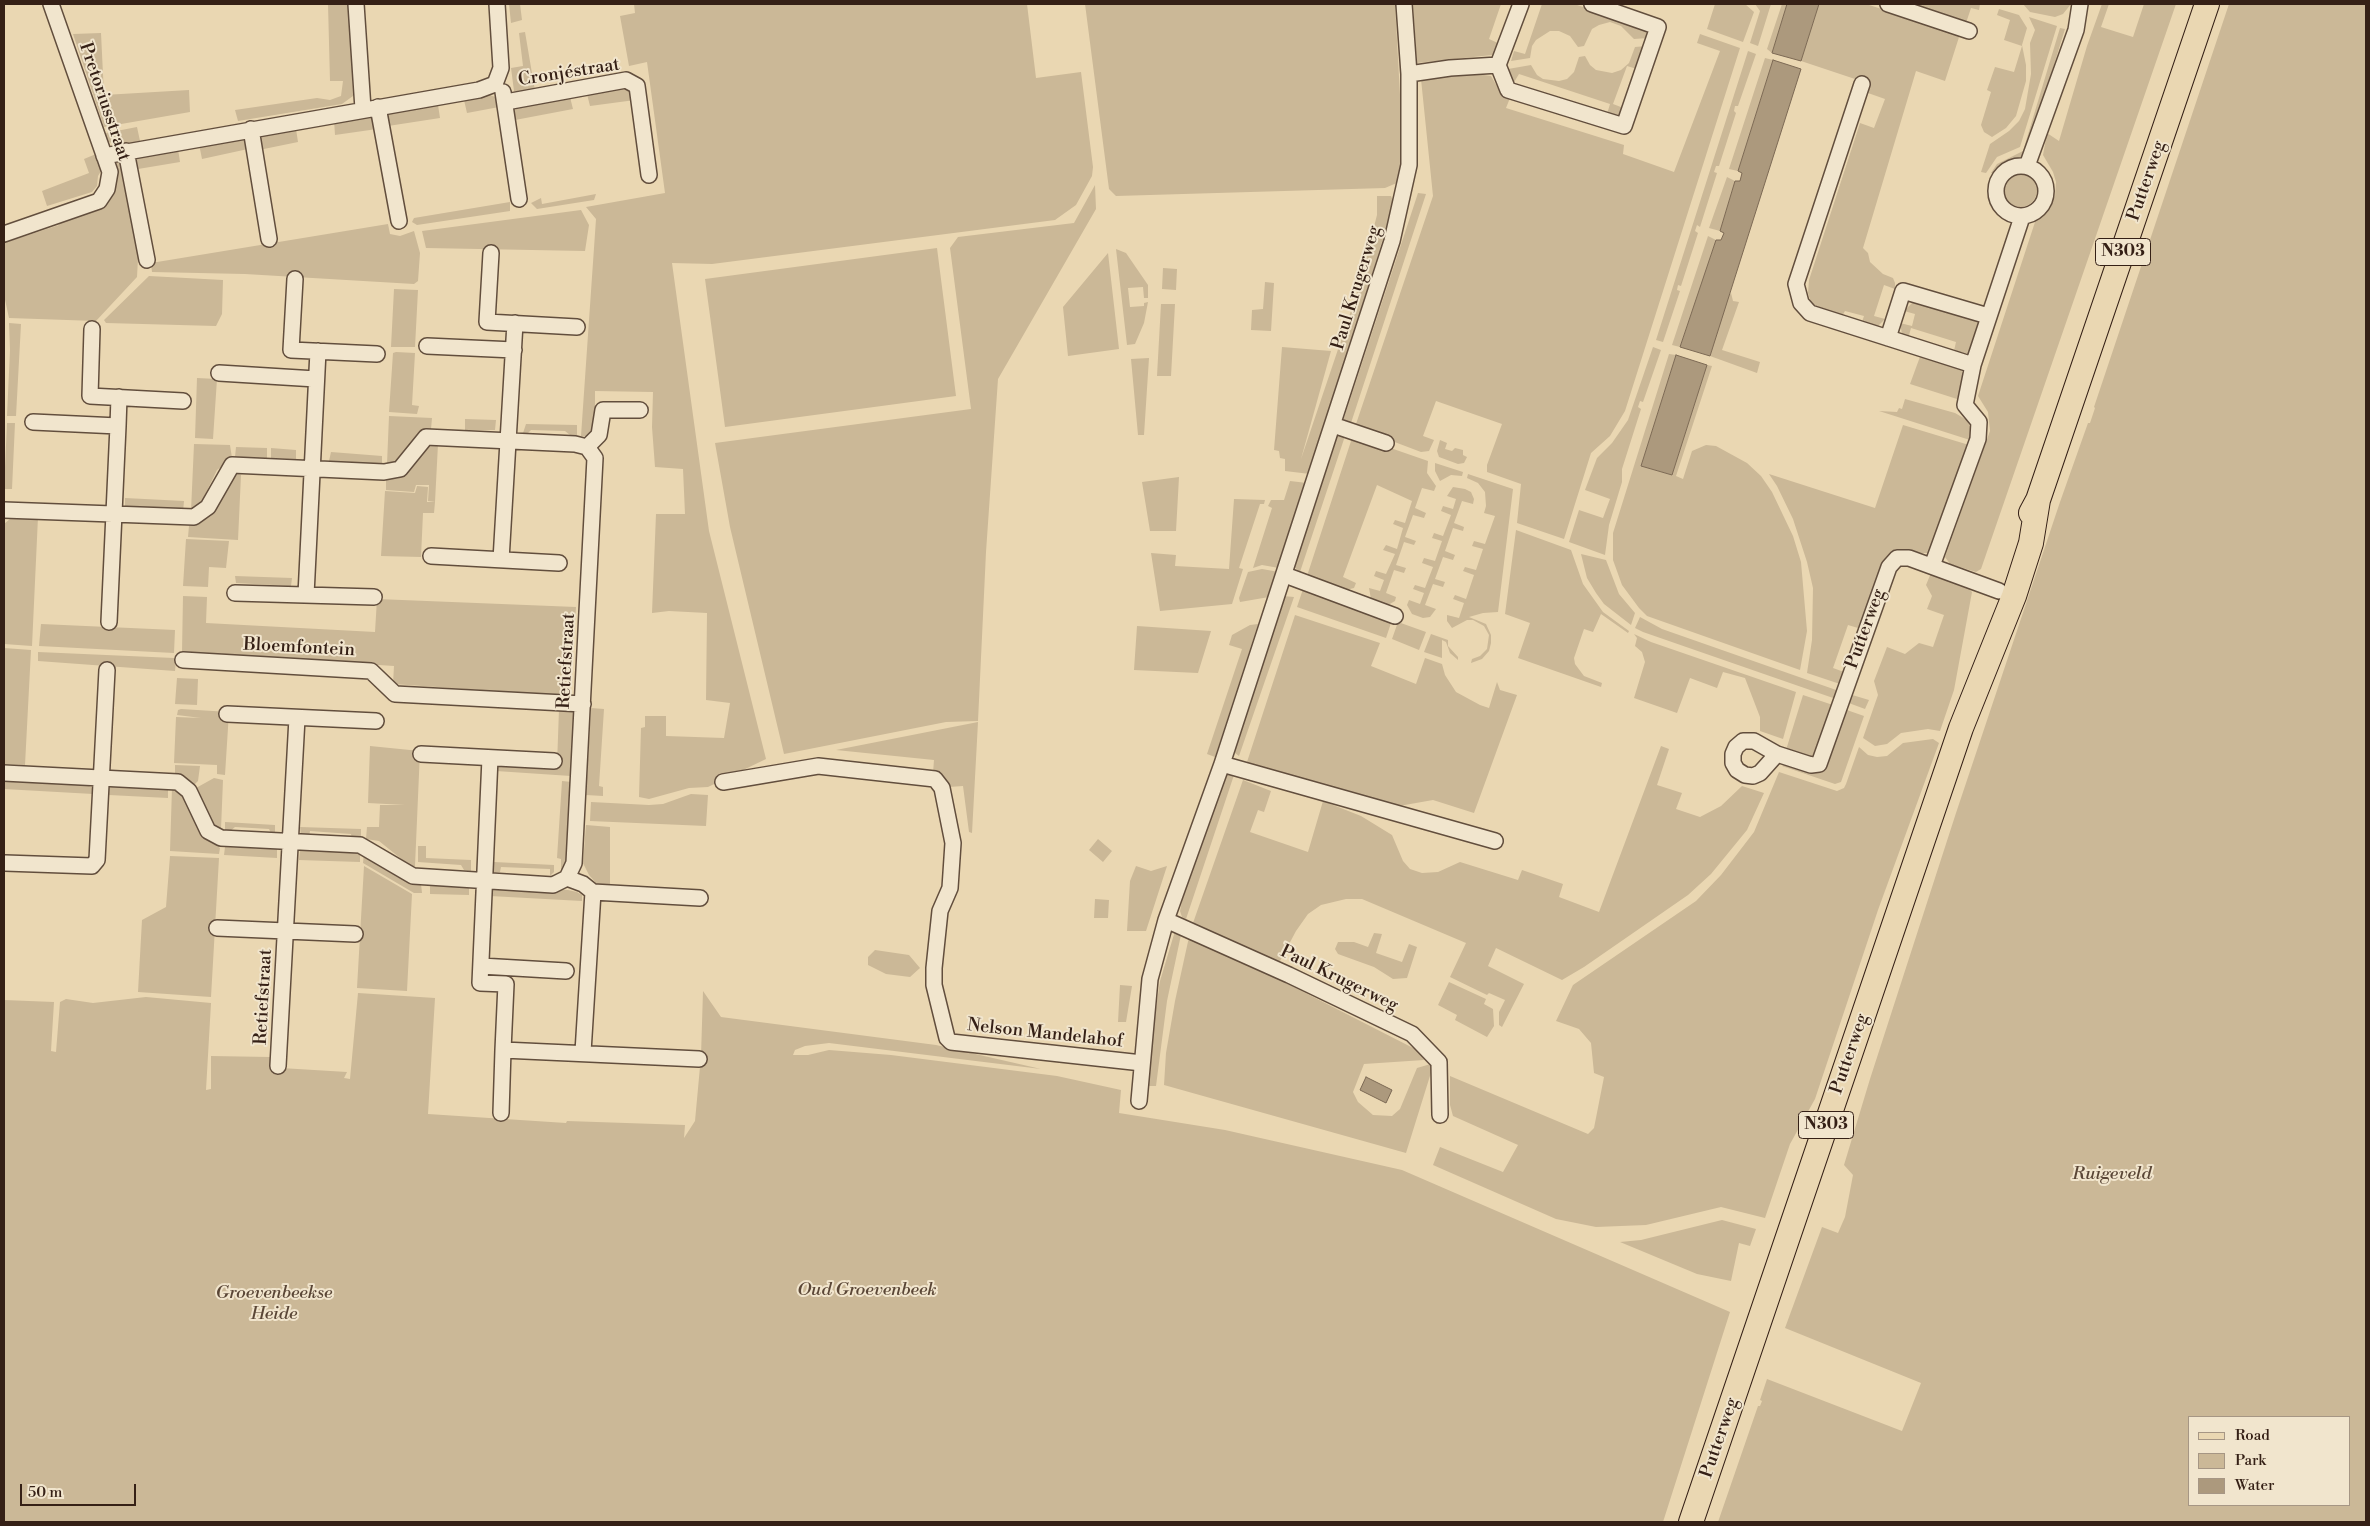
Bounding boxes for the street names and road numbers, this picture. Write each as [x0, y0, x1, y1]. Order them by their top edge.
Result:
street label: Pretoriusstraat [74, 40, 134, 164]
street label: Cronjéstraat [517, 54, 621, 92]
street label: Putterweg [2123, 138, 2171, 224]
street label: Paul Krugerweg [1328, 223, 1386, 353]
road number: N303 [2096, 238, 2150, 266]
street label: Putterweg [1842, 586, 1890, 672]
street label: Retiefstraat [554, 612, 580, 710]
street label: Bloemfontein [243, 634, 355, 662]
street label: Paul Krugerweg [1276, 941, 1402, 1017]
street label: Retiefstraat [251, 948, 277, 1046]
street label: Putterweg [1826, 1011, 1874, 1097]
street label: Nelson Mandelahof [966, 1015, 1124, 1053]
road number: N303 [1798, 1112, 1854, 1138]
street label: Putterweg [1696, 1395, 1744, 1481]

